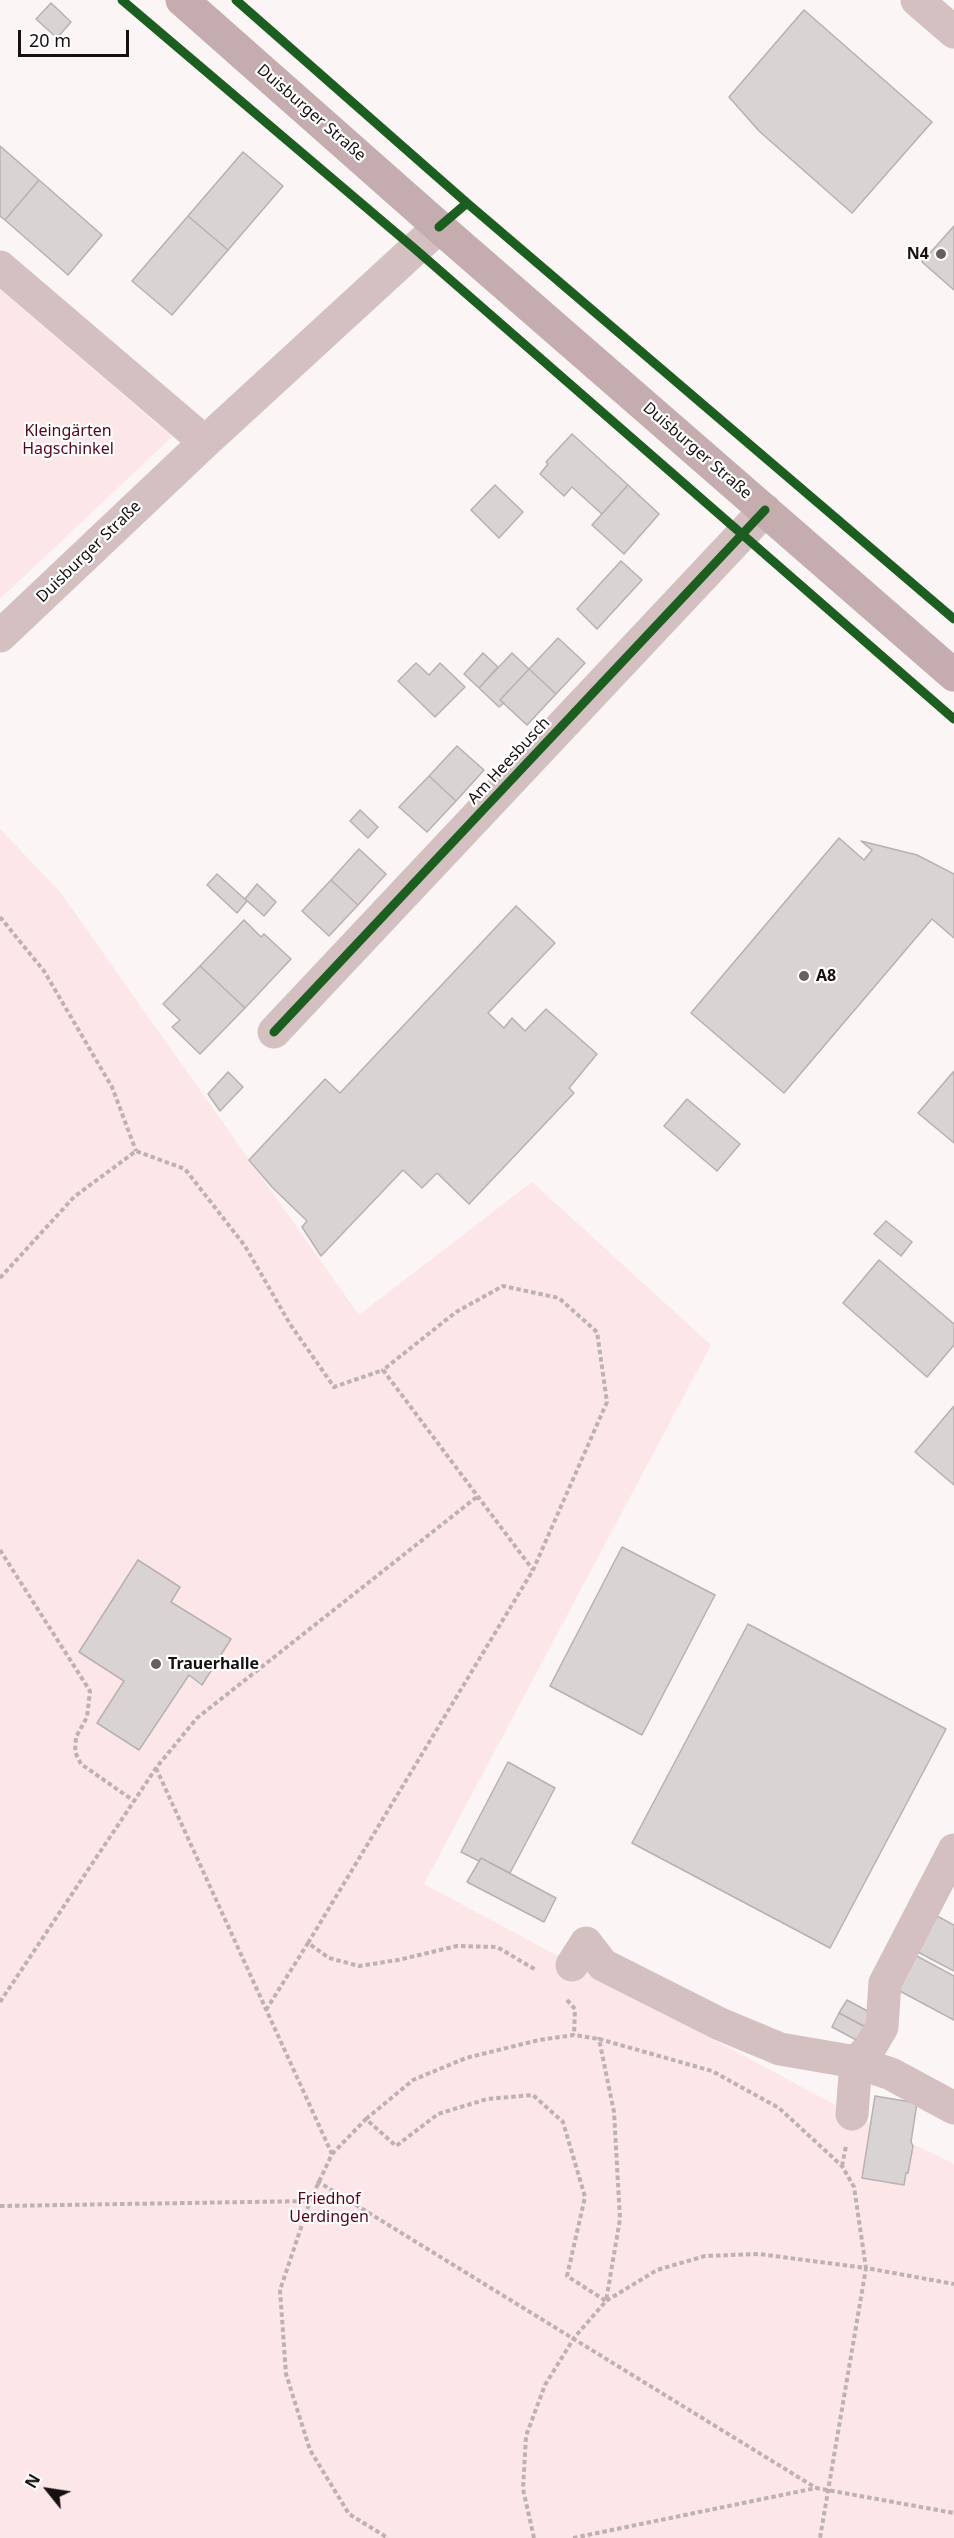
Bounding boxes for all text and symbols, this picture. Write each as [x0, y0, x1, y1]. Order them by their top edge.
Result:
scale bar [21, 18, 132, 56]
text: 20 m [29, 28, 71, 52]
street label: Duisburger Straße [253, 60, 369, 166]
place label: N4 [907, 244, 929, 264]
marker: N4 [934, 247, 948, 261]
street label: Duisburger Straße [639, 398, 755, 504]
park label: Kleingärten Hagschinkel [22, 421, 114, 459]
street label: Duisburger Straße [33, 497, 145, 607]
street label: Am Heesbusch [464, 714, 554, 808]
place label: A8 [816, 966, 836, 986]
marker: A8 [797, 969, 811, 983]
place label: Trauerhalle [168, 1654, 259, 1674]
marker: Trauerhalle [149, 1657, 163, 1671]
park label: Friedhof Uerdingen [289, 2189, 369, 2227]
north arrow [18, 2460, 78, 2520]
text: N [20, 2470, 45, 2492]

